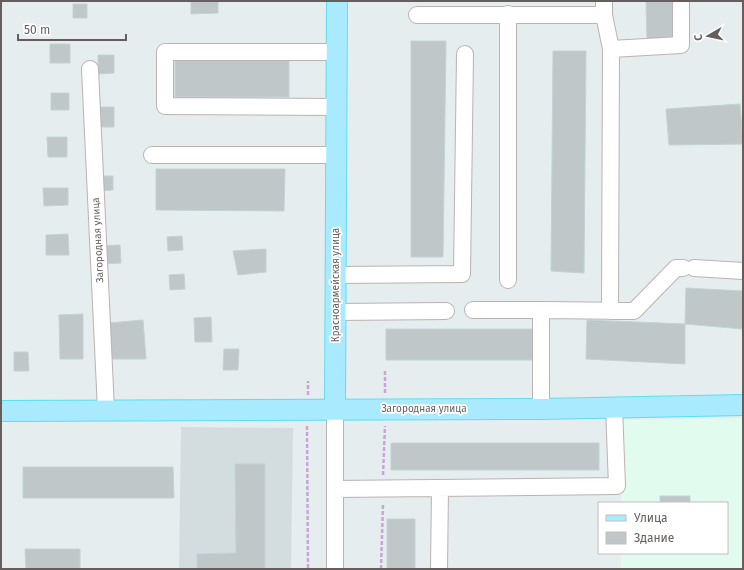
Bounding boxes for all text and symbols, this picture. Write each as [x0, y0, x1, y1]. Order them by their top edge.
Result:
scale bar [18, 16, 126, 42]
north arrow [688, 16, 728, 56]
text: 50 m [24, 23, 50, 37]
text: С [692, 33, 706, 42]
street label: Загородная улица [90, 197, 106, 283]
street label: Красноармейская улица [330, 228, 342, 342]
street label: Загородная улица [381, 403, 467, 415]
legend [598, 502, 728, 554]
text: Улица [634, 511, 668, 525]
text: Здание [634, 531, 674, 545]

